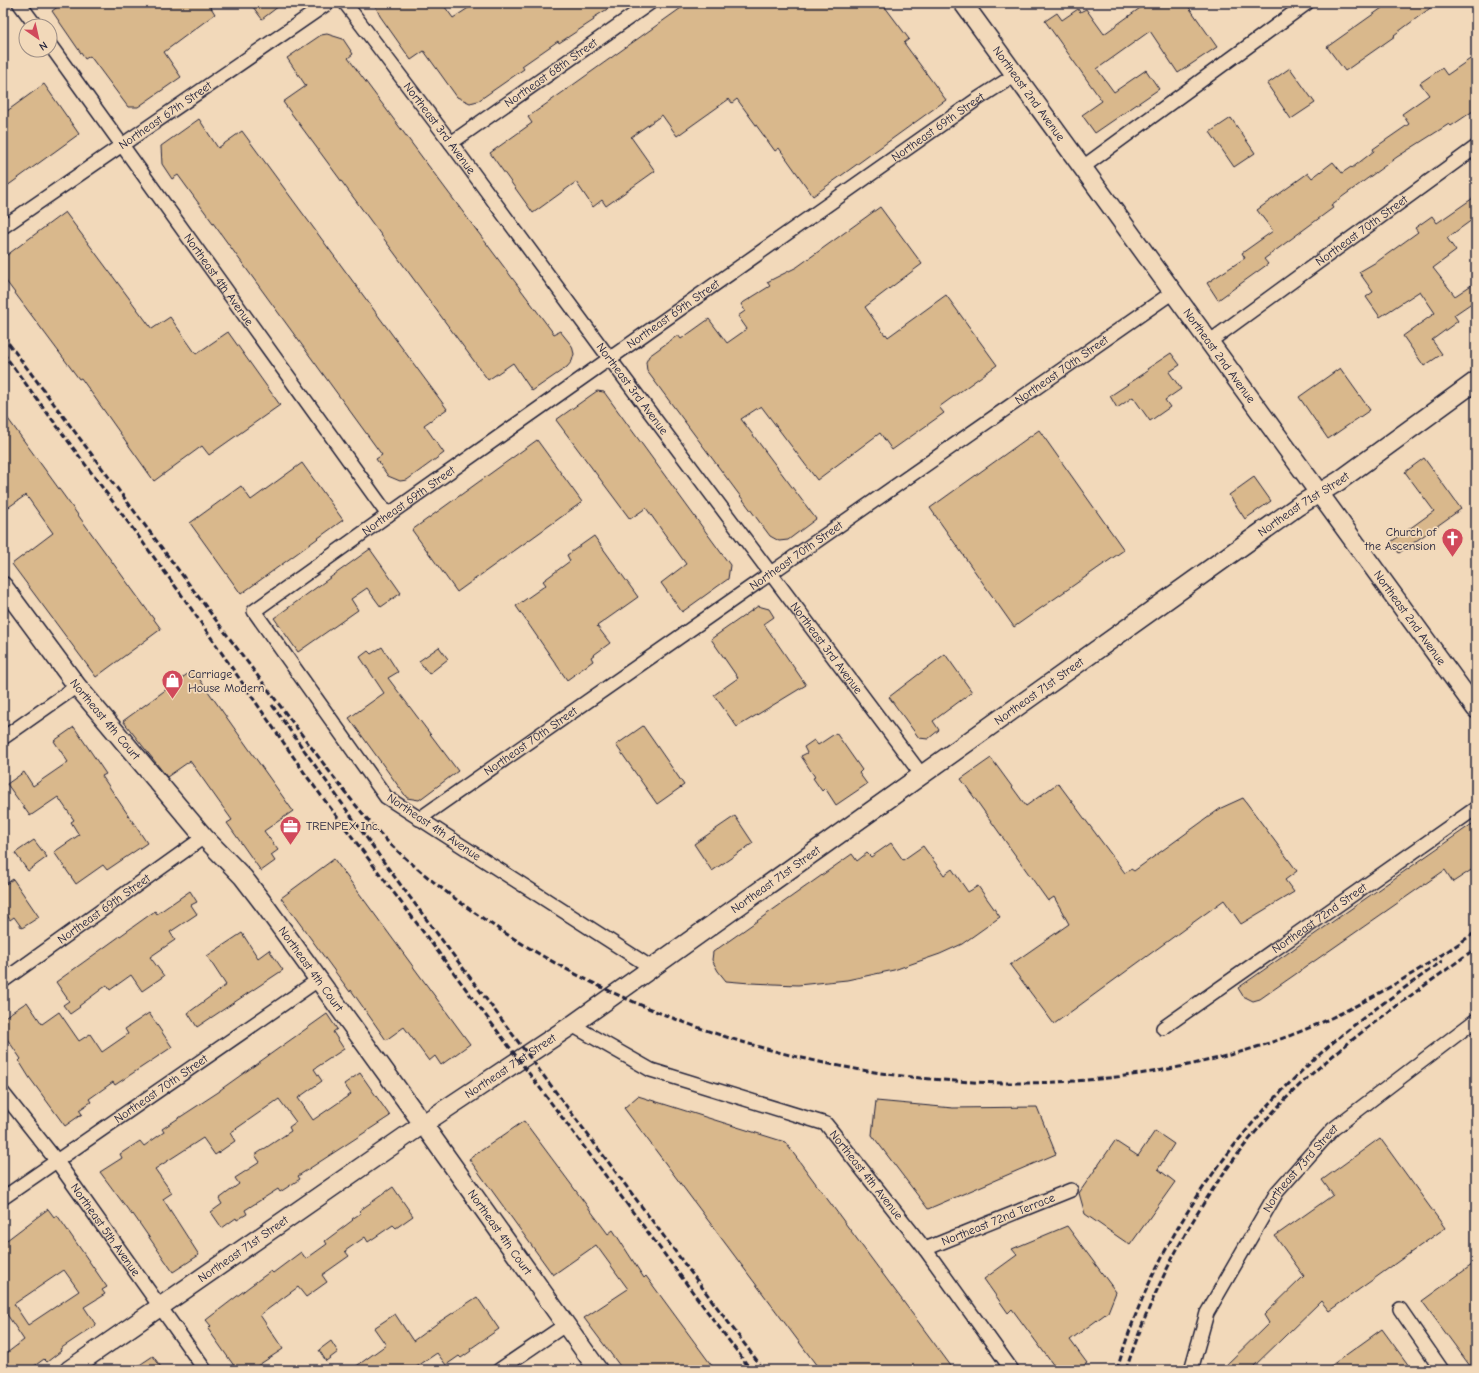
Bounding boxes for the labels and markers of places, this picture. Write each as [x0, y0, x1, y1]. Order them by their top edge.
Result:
place label: Church of the Ascension [1364, 525, 1437, 553]
church icon: Church of the Ascension [1439, 526, 1465, 559]
place label: Carriage House Modern [188, 667, 264, 695]
shop icon: Carriage House Modern [159, 668, 185, 701]
office icon: TRENPEX Inc. [277, 813, 303, 846]
place label: TRENPEX Inc. [306, 819, 380, 833]

